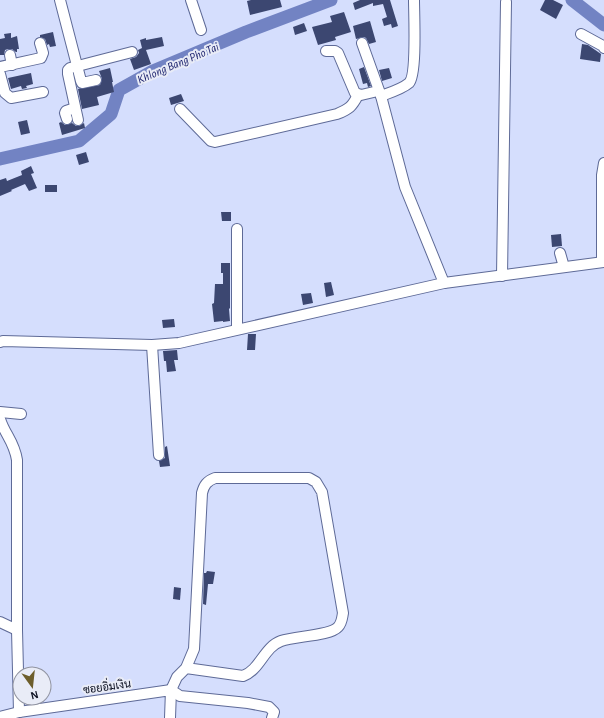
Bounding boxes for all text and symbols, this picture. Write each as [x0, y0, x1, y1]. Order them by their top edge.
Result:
water label: Khlong Bang Pho Tai [135, 40, 221, 86]
north arrow [12, 666, 52, 706]
street label: ซอยอิ่มเงิน [82, 673, 132, 696]
text: N [29, 689, 40, 701]

